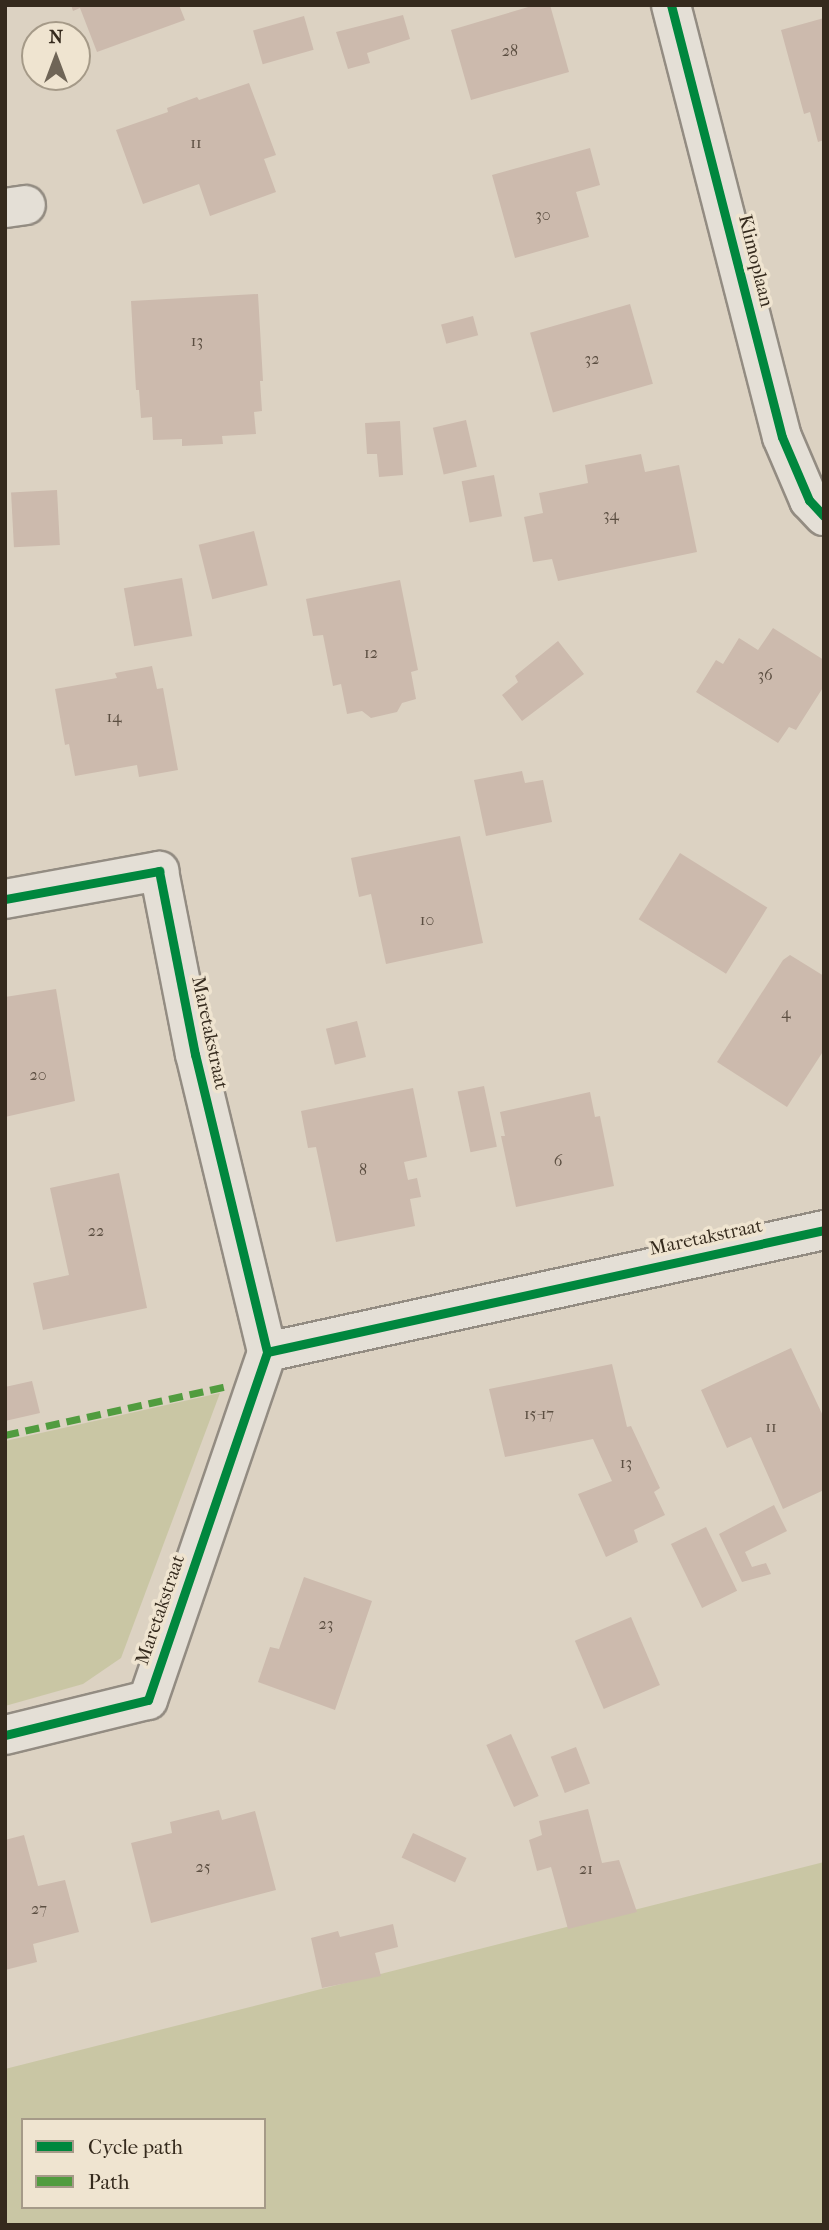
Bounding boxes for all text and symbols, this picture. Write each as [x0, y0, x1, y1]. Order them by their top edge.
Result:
north arrow [21, 21, 91, 91]
text: N [49, 26, 63, 48]
house number: 28 [502, 41, 518, 61]
house number: 11 [190, 133, 202, 153]
house number: 30 [535, 205, 551, 225]
street label: Klimoplaan [733, 213, 777, 309]
house number: 13 [191, 331, 203, 351]
house number: 32 [585, 349, 599, 369]
house number: 34 [603, 505, 619, 525]
house number: 12 [364, 643, 378, 663]
house number: 36 [757, 665, 773, 685]
house number: 14 [106, 707, 122, 727]
house number: 10 [420, 910, 434, 930]
street label: Maretakstraat [186, 974, 232, 1092]
house number: 4 [781, 1003, 791, 1023]
house number: 20 [29, 1065, 47, 1085]
house number: 6 [554, 1151, 562, 1171]
house number: 8 [359, 1160, 367, 1180]
street label: Maretakstraat [647, 1215, 765, 1261]
house number: 22 [88, 1221, 104, 1241]
house number: 15-17 [524, 1404, 554, 1424]
house number: 11 [765, 1417, 777, 1437]
house number: 13 [620, 1453, 632, 1473]
street label: Maretakstraat [131, 1552, 191, 1668]
house number: 23 [319, 1614, 333, 1634]
house number: 25 [195, 1857, 211, 1877]
house number: 21 [579, 1859, 593, 1879]
house number: 27 [31, 1899, 47, 1919]
legend [21, 2118, 266, 2209]
text: Cycle path [88, 2135, 183, 2159]
text: Path [88, 2170, 129, 2194]

